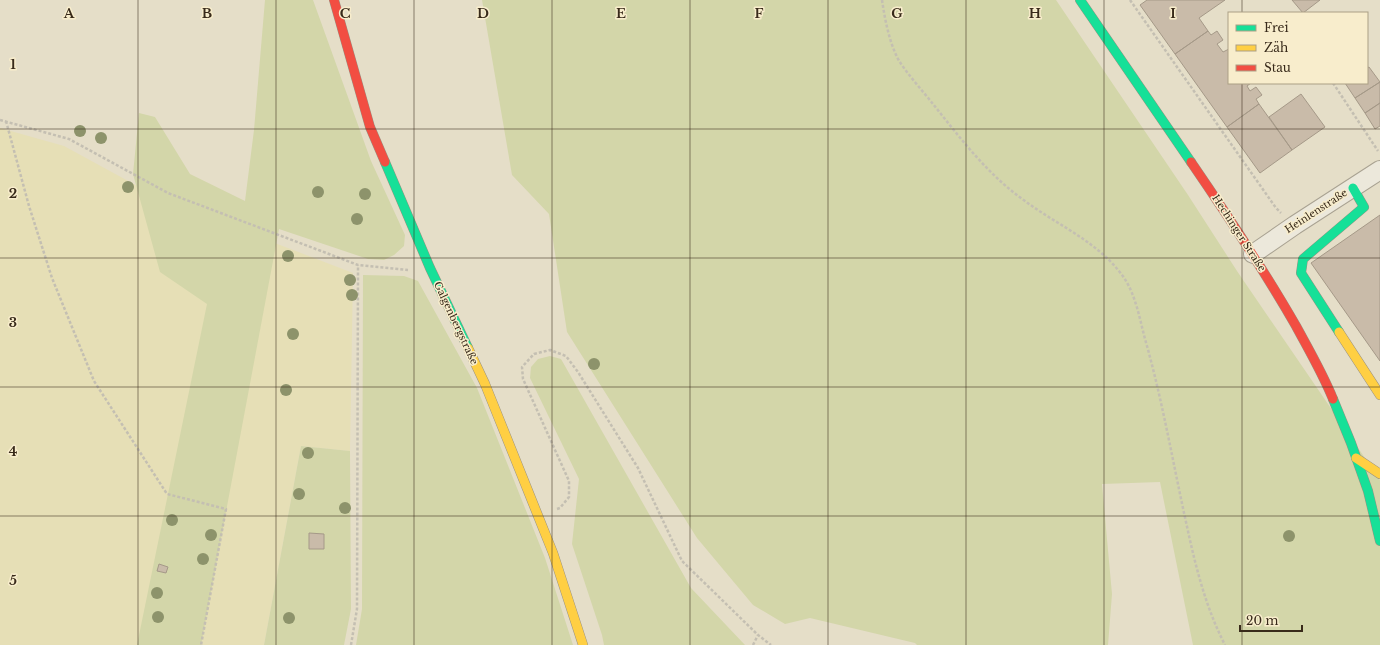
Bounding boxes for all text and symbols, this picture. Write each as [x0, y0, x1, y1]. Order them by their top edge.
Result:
text: A [63, 5, 75, 22]
text: B [202, 5, 212, 22]
text: C [340, 5, 351, 22]
text: D [477, 5, 489, 22]
text: E [616, 5, 626, 22]
text: F [755, 5, 764, 22]
text: G [891, 5, 903, 22]
text: H [1029, 5, 1041, 22]
text: I [1170, 5, 1176, 22]
legend [1228, 12, 1368, 84]
text: Frei [1264, 20, 1289, 35]
text: Zäh [1264, 40, 1288, 55]
text: 1 [10, 56, 16, 73]
text: Stau [1264, 60, 1291, 75]
text: 2 [9, 185, 17, 202]
street label: Heinlenstraße [1282, 186, 1350, 236]
street label: Hechinger Straße [1209, 192, 1269, 274]
street label: Galgenbergstraße [431, 279, 481, 367]
text: 3 [9, 314, 17, 331]
text: 4 [9, 443, 18, 460]
text: 5 [9, 572, 17, 589]
scale bar [1240, 607, 1302, 633]
text: 20 m [1246, 613, 1278, 628]

